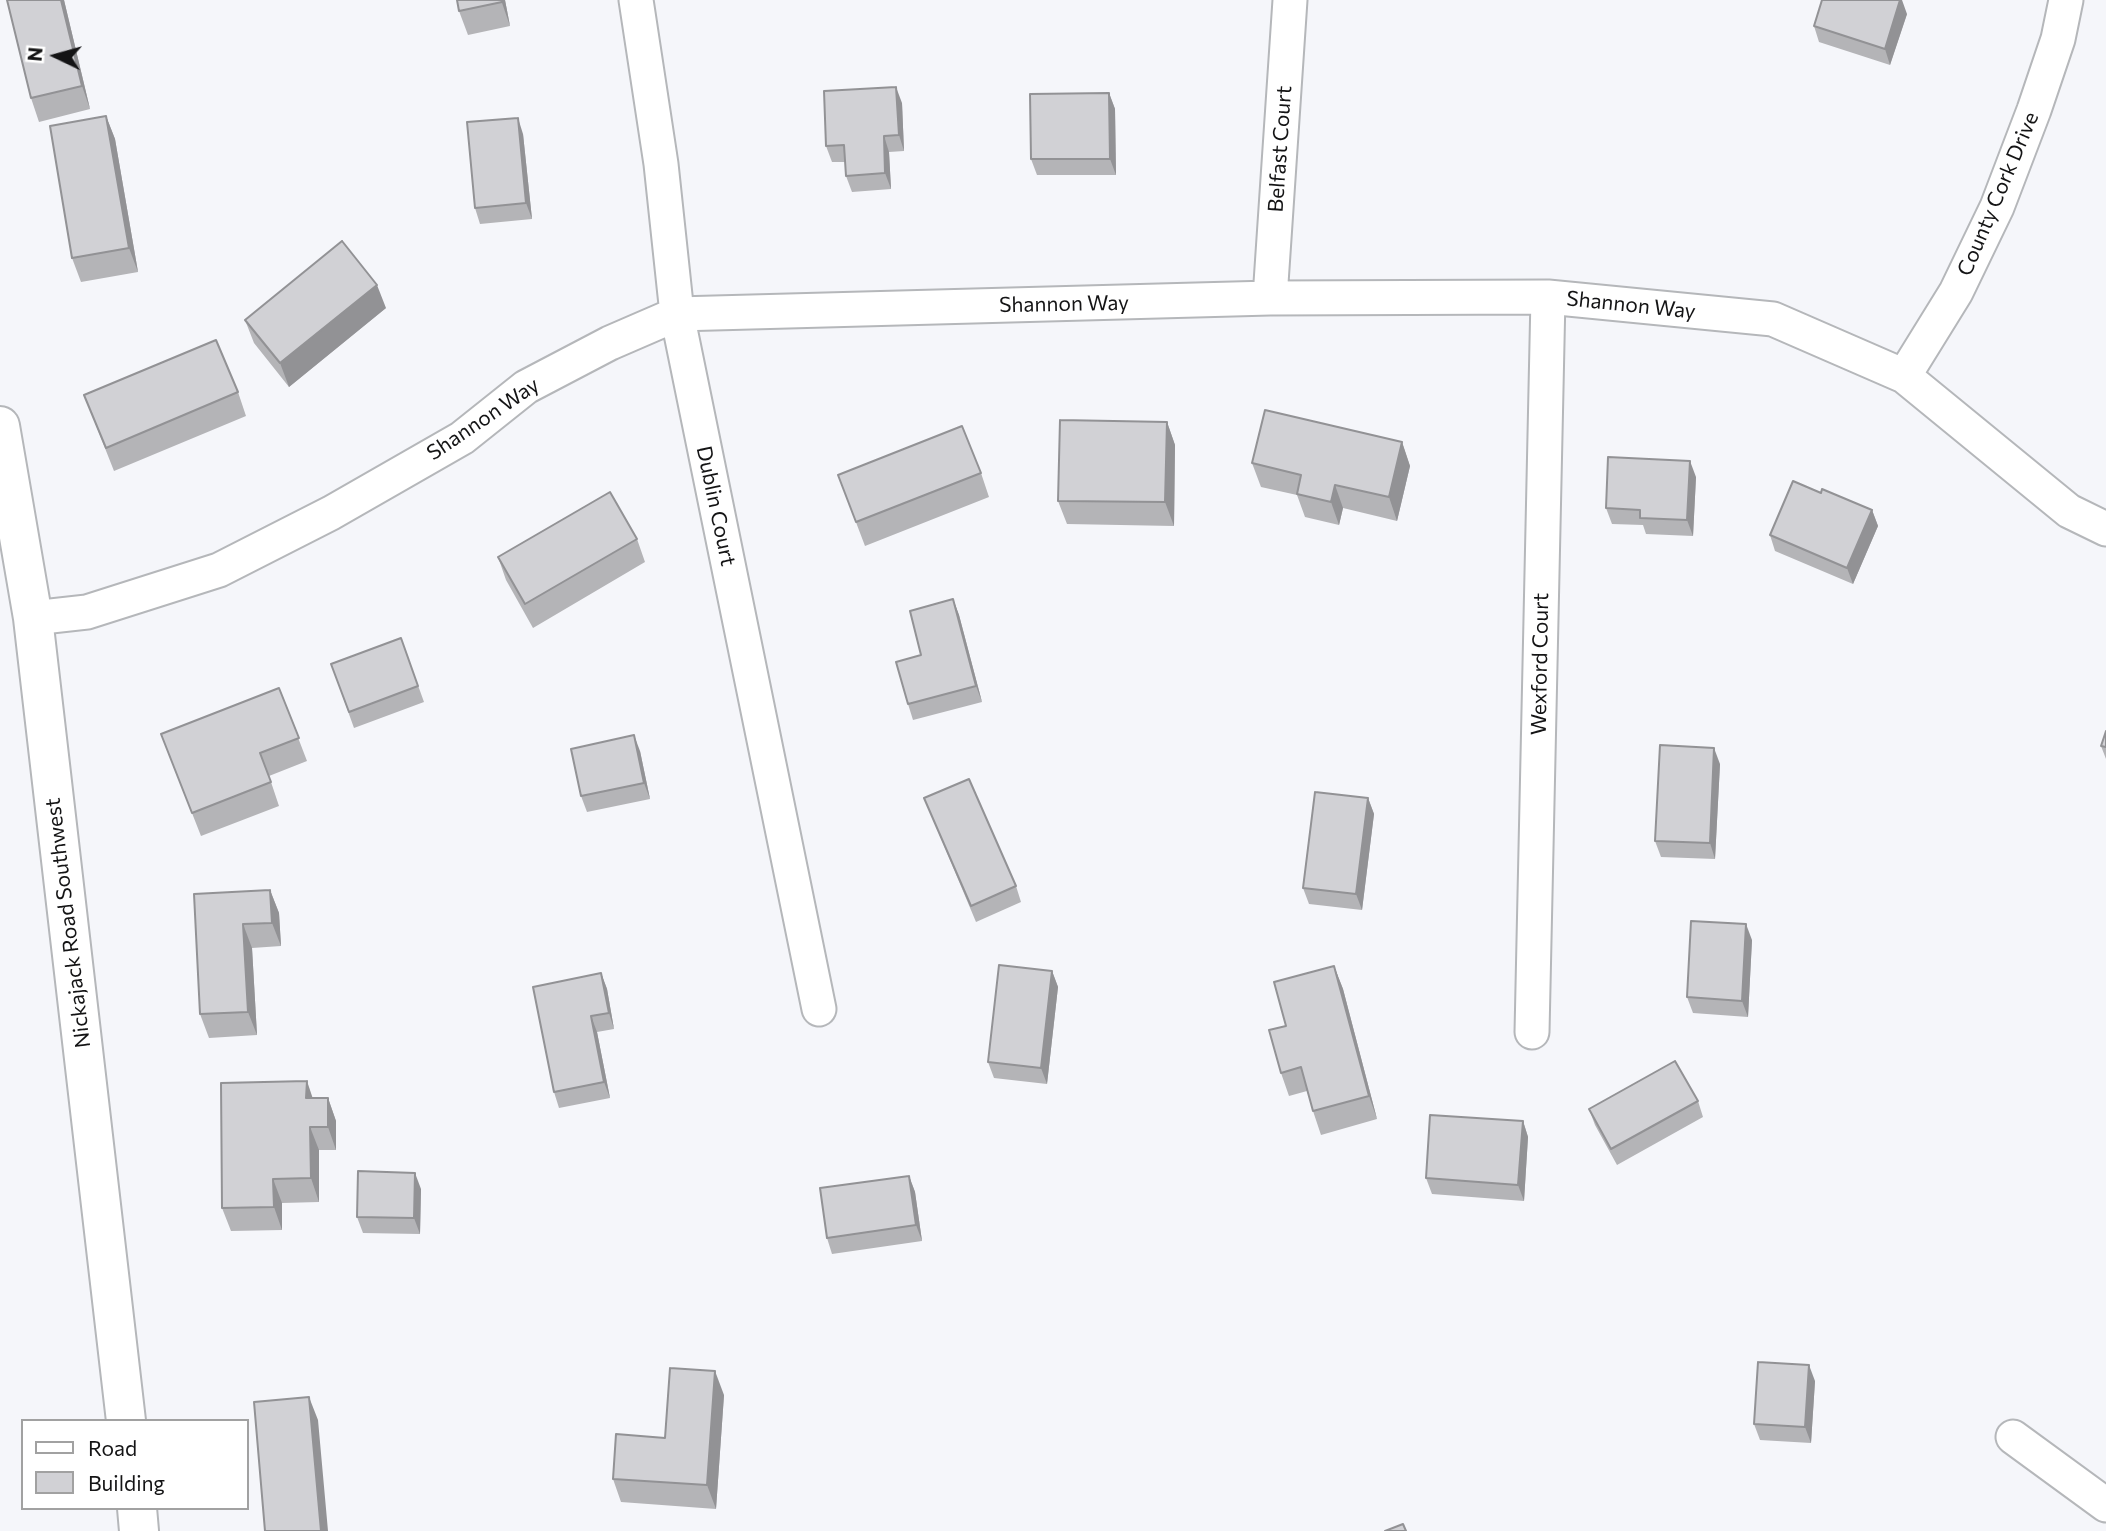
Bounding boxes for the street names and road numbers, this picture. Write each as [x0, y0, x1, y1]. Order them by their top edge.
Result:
street label: Belfast Court [1263, 85, 1297, 213]
street label: County Cork Drive [1952, 108, 2044, 280]
street label: Shannon Way [1565, 286, 1697, 324]
street label: Shannon Way [999, 290, 1129, 318]
street label: Shannon Way [422, 372, 544, 466]
street label: Dublin Court [691, 444, 741, 568]
street label: Wexford Court [1526, 593, 1554, 735]
street label: Nickajack Road Southwest [40, 797, 96, 1049]

